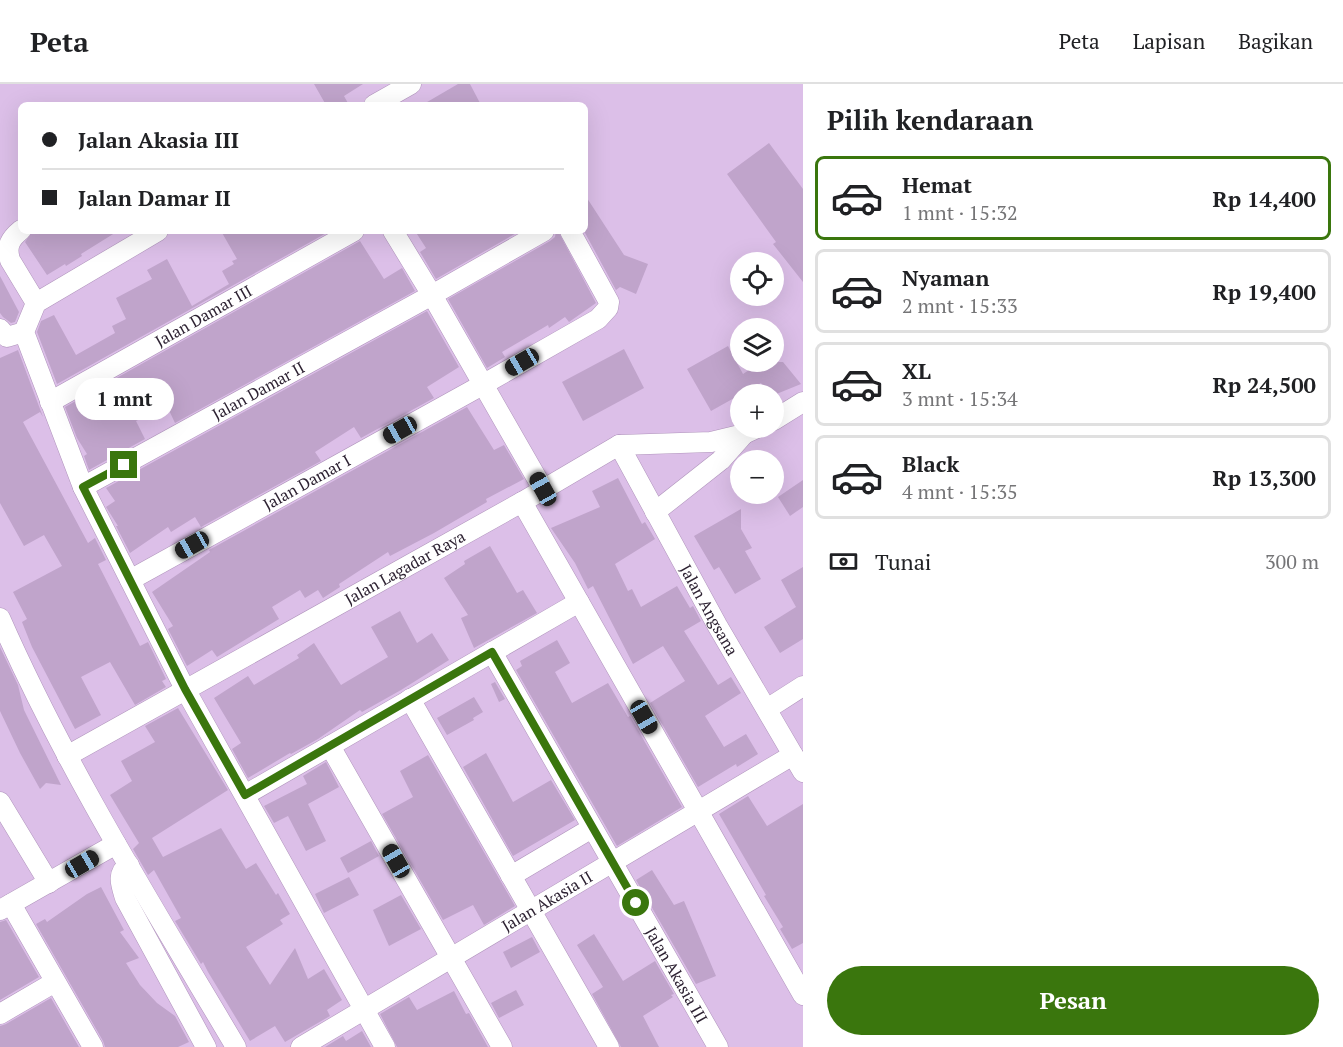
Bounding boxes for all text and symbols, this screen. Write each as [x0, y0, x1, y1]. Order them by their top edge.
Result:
text: Peta [30, 23, 89, 60]
text: Peta [1059, 27, 1100, 55]
text: Lapisan [1133, 27, 1205, 55]
text: Bagikan [1238, 27, 1313, 55]
text: Pilih kendaraan [827, 102, 1033, 138]
text: Jalan Akasia III [78, 125, 239, 154]
text: Hemat [902, 170, 972, 199]
icon: car [830, 171, 884, 225]
text: Jalan Damar II [78, 183, 231, 212]
text: Rp 14,400 [1212, 184, 1316, 213]
text: 1 mnt · 15:32 [902, 199, 1018, 226]
map controls [730, 252, 784, 504]
button: locate [730, 252, 784, 306]
text: Nyaman [902, 263, 989, 292]
icon: car [830, 264, 884, 318]
text: Rp 19,400 [1212, 277, 1316, 306]
street label: Jalan Damar III [151, 280, 256, 352]
text: 2 mnt · 15:33 [902, 292, 1018, 319]
button: layers [730, 318, 784, 372]
car [502, 345, 542, 379]
street label: Jalan Damar II [208, 356, 308, 425]
text: XL [902, 356, 931, 385]
icon: car [830, 357, 884, 411]
text: Rp 24,500 [1212, 370, 1316, 399]
callout: 1 mnt [74, 378, 174, 420]
button: + [730, 384, 784, 438]
text: 1 mnt [96, 385, 153, 412]
text: 3 mnt · 15:34 [902, 385, 1018, 412]
car [380, 413, 420, 447]
street label: Jalan Damar I [259, 449, 354, 515]
text: Black [902, 449, 959, 478]
button: − [730, 450, 784, 504]
icon: car [830, 450, 884, 504]
route end [110, 451, 137, 478]
text: Rp 13,300 [1212, 463, 1316, 492]
car [526, 469, 560, 509]
text: 4 mnt · 15:35 [902, 478, 1018, 505]
street label: Jalan Lagadar Raya [341, 525, 469, 610]
car [172, 528, 212, 562]
icon: cash [827, 545, 860, 578]
text: Tunai [875, 547, 931, 576]
text: 300 m [1265, 548, 1319, 575]
street label: Jalan Angsana [675, 560, 743, 660]
car [627, 697, 661, 737]
car [379, 841, 413, 881]
car [62, 847, 102, 881]
street label: Jalan Akasia II [498, 866, 596, 937]
route start [622, 889, 649, 916]
street label: Jalan Akasia III [640, 923, 713, 1027]
button: Pesan [827, 966, 1319, 1035]

